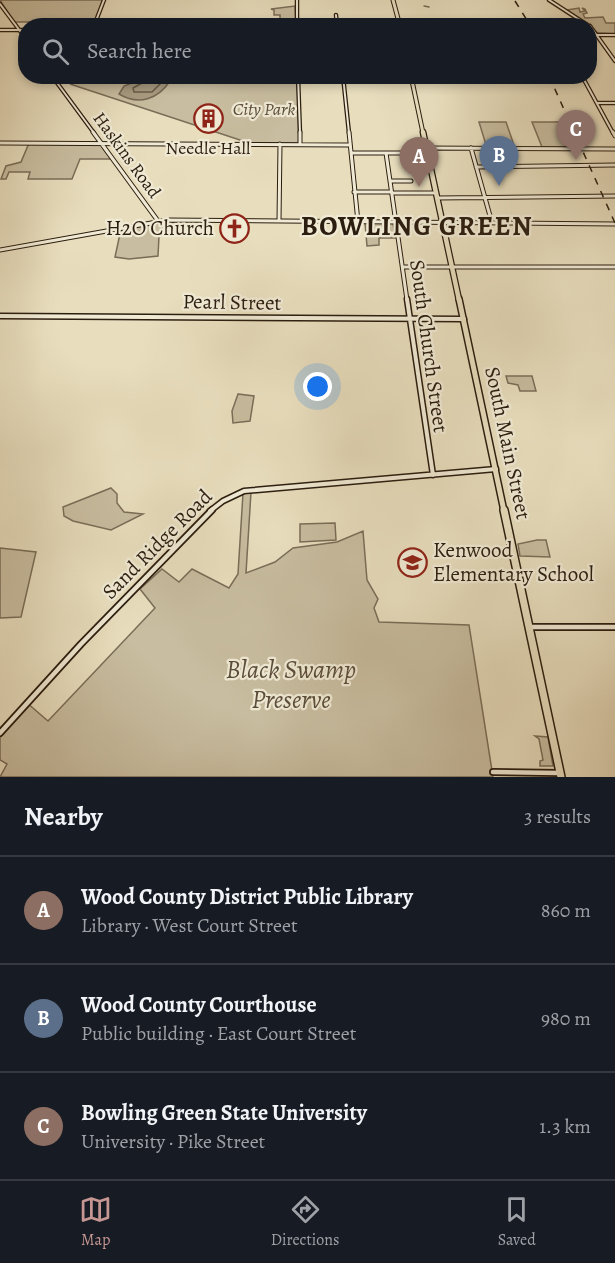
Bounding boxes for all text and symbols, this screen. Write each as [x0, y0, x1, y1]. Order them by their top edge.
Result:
search box [18, 18, 597, 84]
icon: search [39, 35, 72, 68]
text: Search here [87, 36, 192, 66]
park label: City Park [233, 97, 295, 121]
building icon: Needle Hall [192, 103, 224, 135]
street label: Haskins Road [88, 107, 167, 203]
pin: C [556, 110, 596, 160]
place label: Needle Hall [166, 136, 251, 160]
pin: B [480, 136, 518, 186]
pin: A [400, 138, 438, 187]
district label: BOWLING GREEN [301, 208, 533, 244]
church icon: H2O Church [219, 212, 251, 244]
place label: H2O Church [106, 214, 214, 242]
street label: South Church Street [403, 258, 455, 434]
street label: Pearl Street [182, 287, 282, 317]
street label: South Main Street [478, 364, 538, 522]
your location [303, 372, 332, 401]
street label: Sand Ridge Road [96, 482, 219, 605]
place label: Kenwood Elementary School [433, 536, 594, 588]
school or university icon: Kenwood Elementary School [396, 546, 428, 578]
park label: Black Swamp Preserve [226, 652, 356, 717]
text: Nearby [24, 799, 103, 834]
text: 3 results [524, 803, 591, 830]
text: Wood County District Public Library [81, 882, 413, 912]
text: A [37, 897, 50, 924]
text: 860 m [541, 897, 591, 924]
text: Library · West Court Street [81, 912, 297, 939]
text: Wood County Courthouse [81, 990, 317, 1020]
text: B [37, 1005, 50, 1032]
text: 980 m [541, 1005, 591, 1032]
text: Public building · East Court Street [81, 1020, 356, 1047]
text: Bowling Green State University [81, 1098, 367, 1128]
text: C [37, 1113, 50, 1140]
text: 1.3 km [539, 1113, 591, 1140]
text: University · Pike Street [81, 1128, 265, 1155]
tab: Map [79, 1193, 112, 1251]
tab: Directions [271, 1193, 339, 1251]
tab: Saved [498, 1193, 536, 1251]

